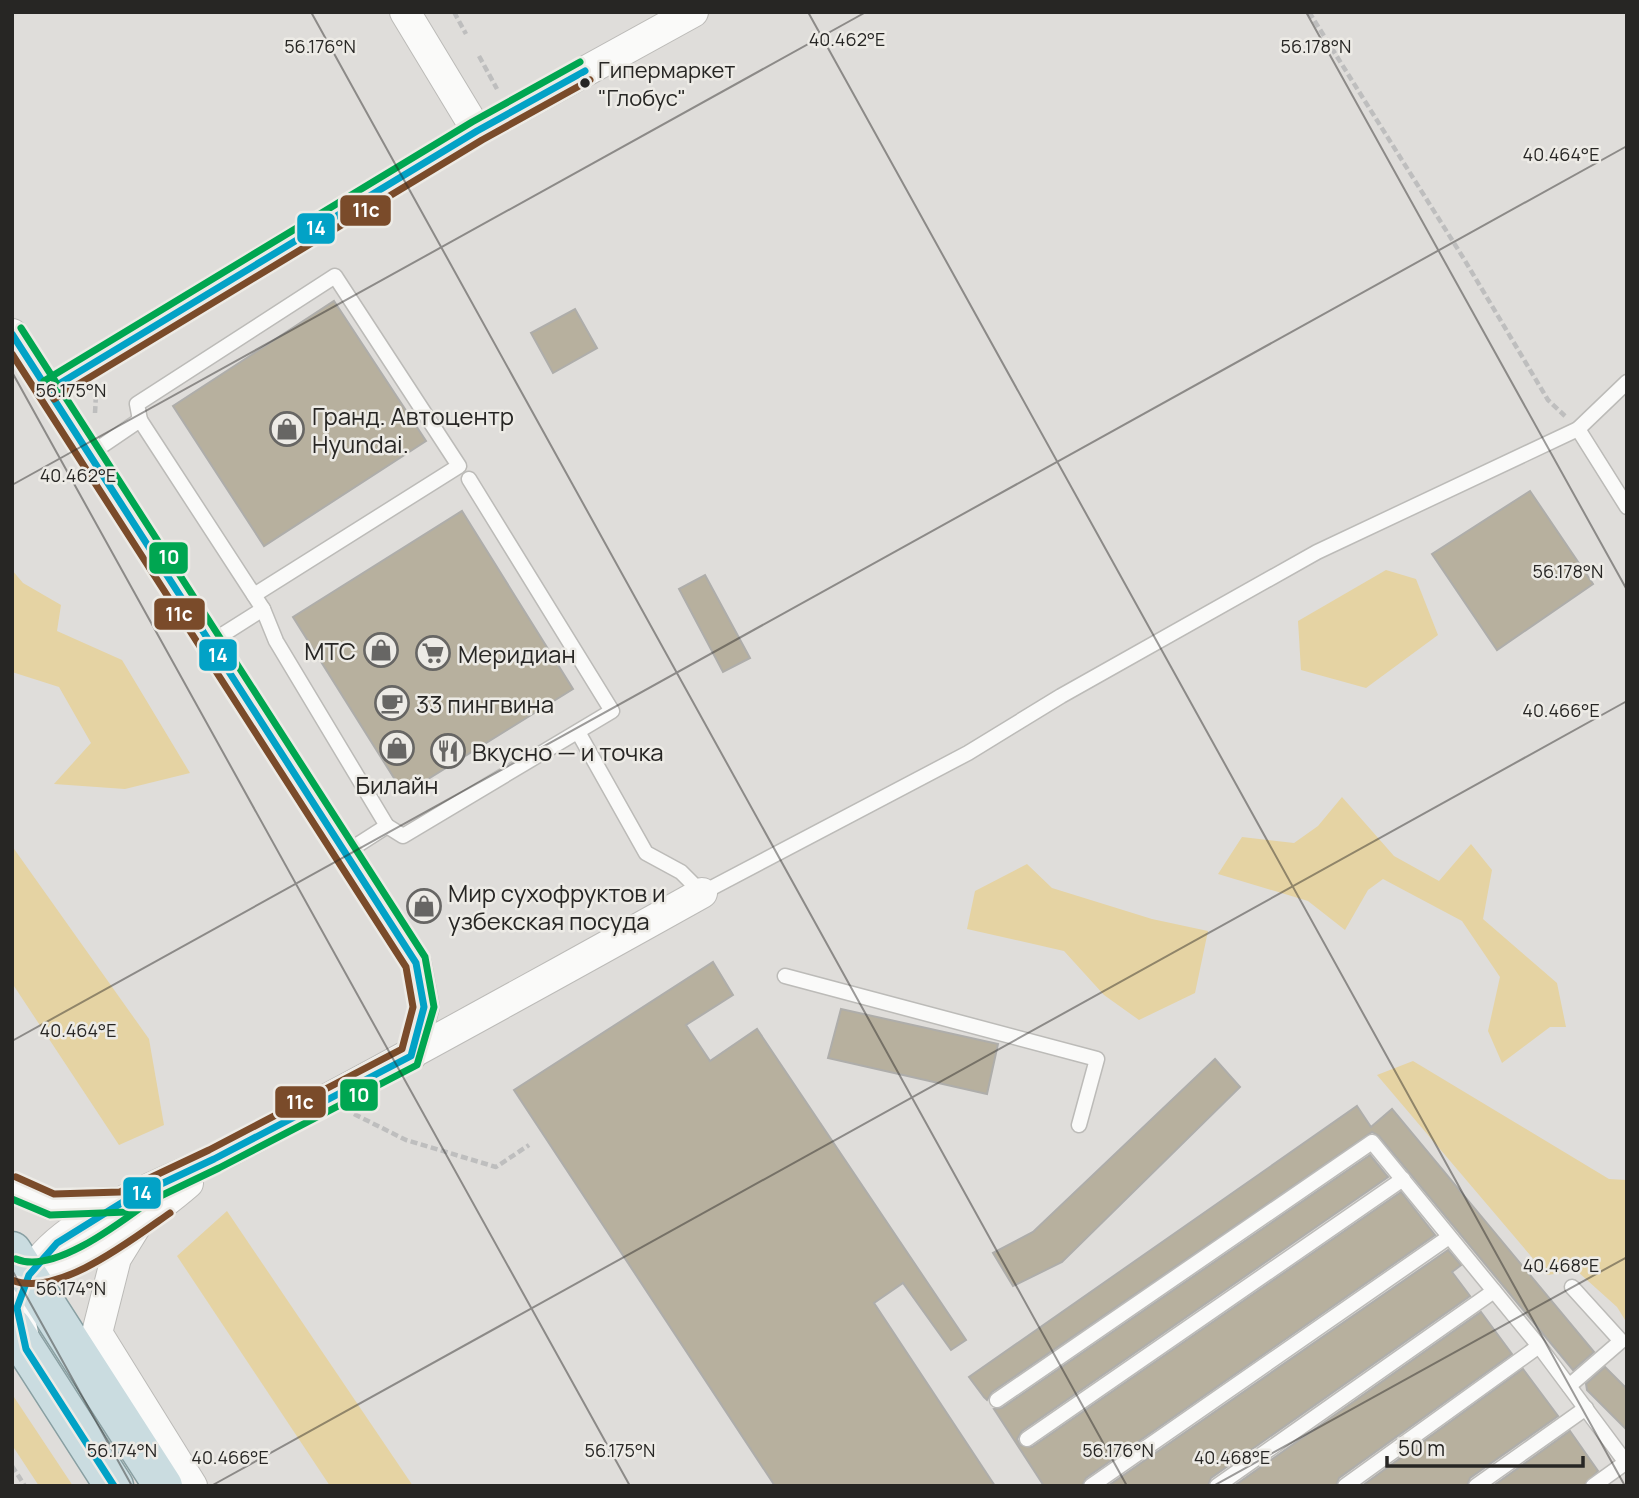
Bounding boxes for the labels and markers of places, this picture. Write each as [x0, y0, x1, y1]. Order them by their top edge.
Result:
place label: Гипермаркет "Глобус" [598, 55, 735, 113]
marker: Гипермаркет "Глобус" [578, 76, 592, 90]
place label: Гранд. Автоцентр Hyundai. [312, 399, 514, 460]
shop icon: Гранд. Автоцентр Hyundai. [268, 410, 306, 448]
shop icon: МТС [362, 631, 400, 669]
place label: МТС [304, 634, 356, 667]
supermarket icon: Меридиан [414, 634, 452, 672]
place label: Меридиан [458, 637, 576, 670]
cafe icon: 33 пингвина [373, 684, 411, 722]
place label: 33 пингвина [416, 687, 554, 720]
shop icon: Билайн [378, 729, 416, 767]
restaurant icon: Вкусно — и точка [429, 732, 467, 770]
place label: Вкусно — и точка [472, 735, 664, 768]
place label: Билайн [355, 768, 439, 801]
place label: Мир сухофруктов и узбекская посуда [448, 876, 666, 937]
shop icon: Мир сухофруктов и узбекская посуда [405, 887, 443, 925]

